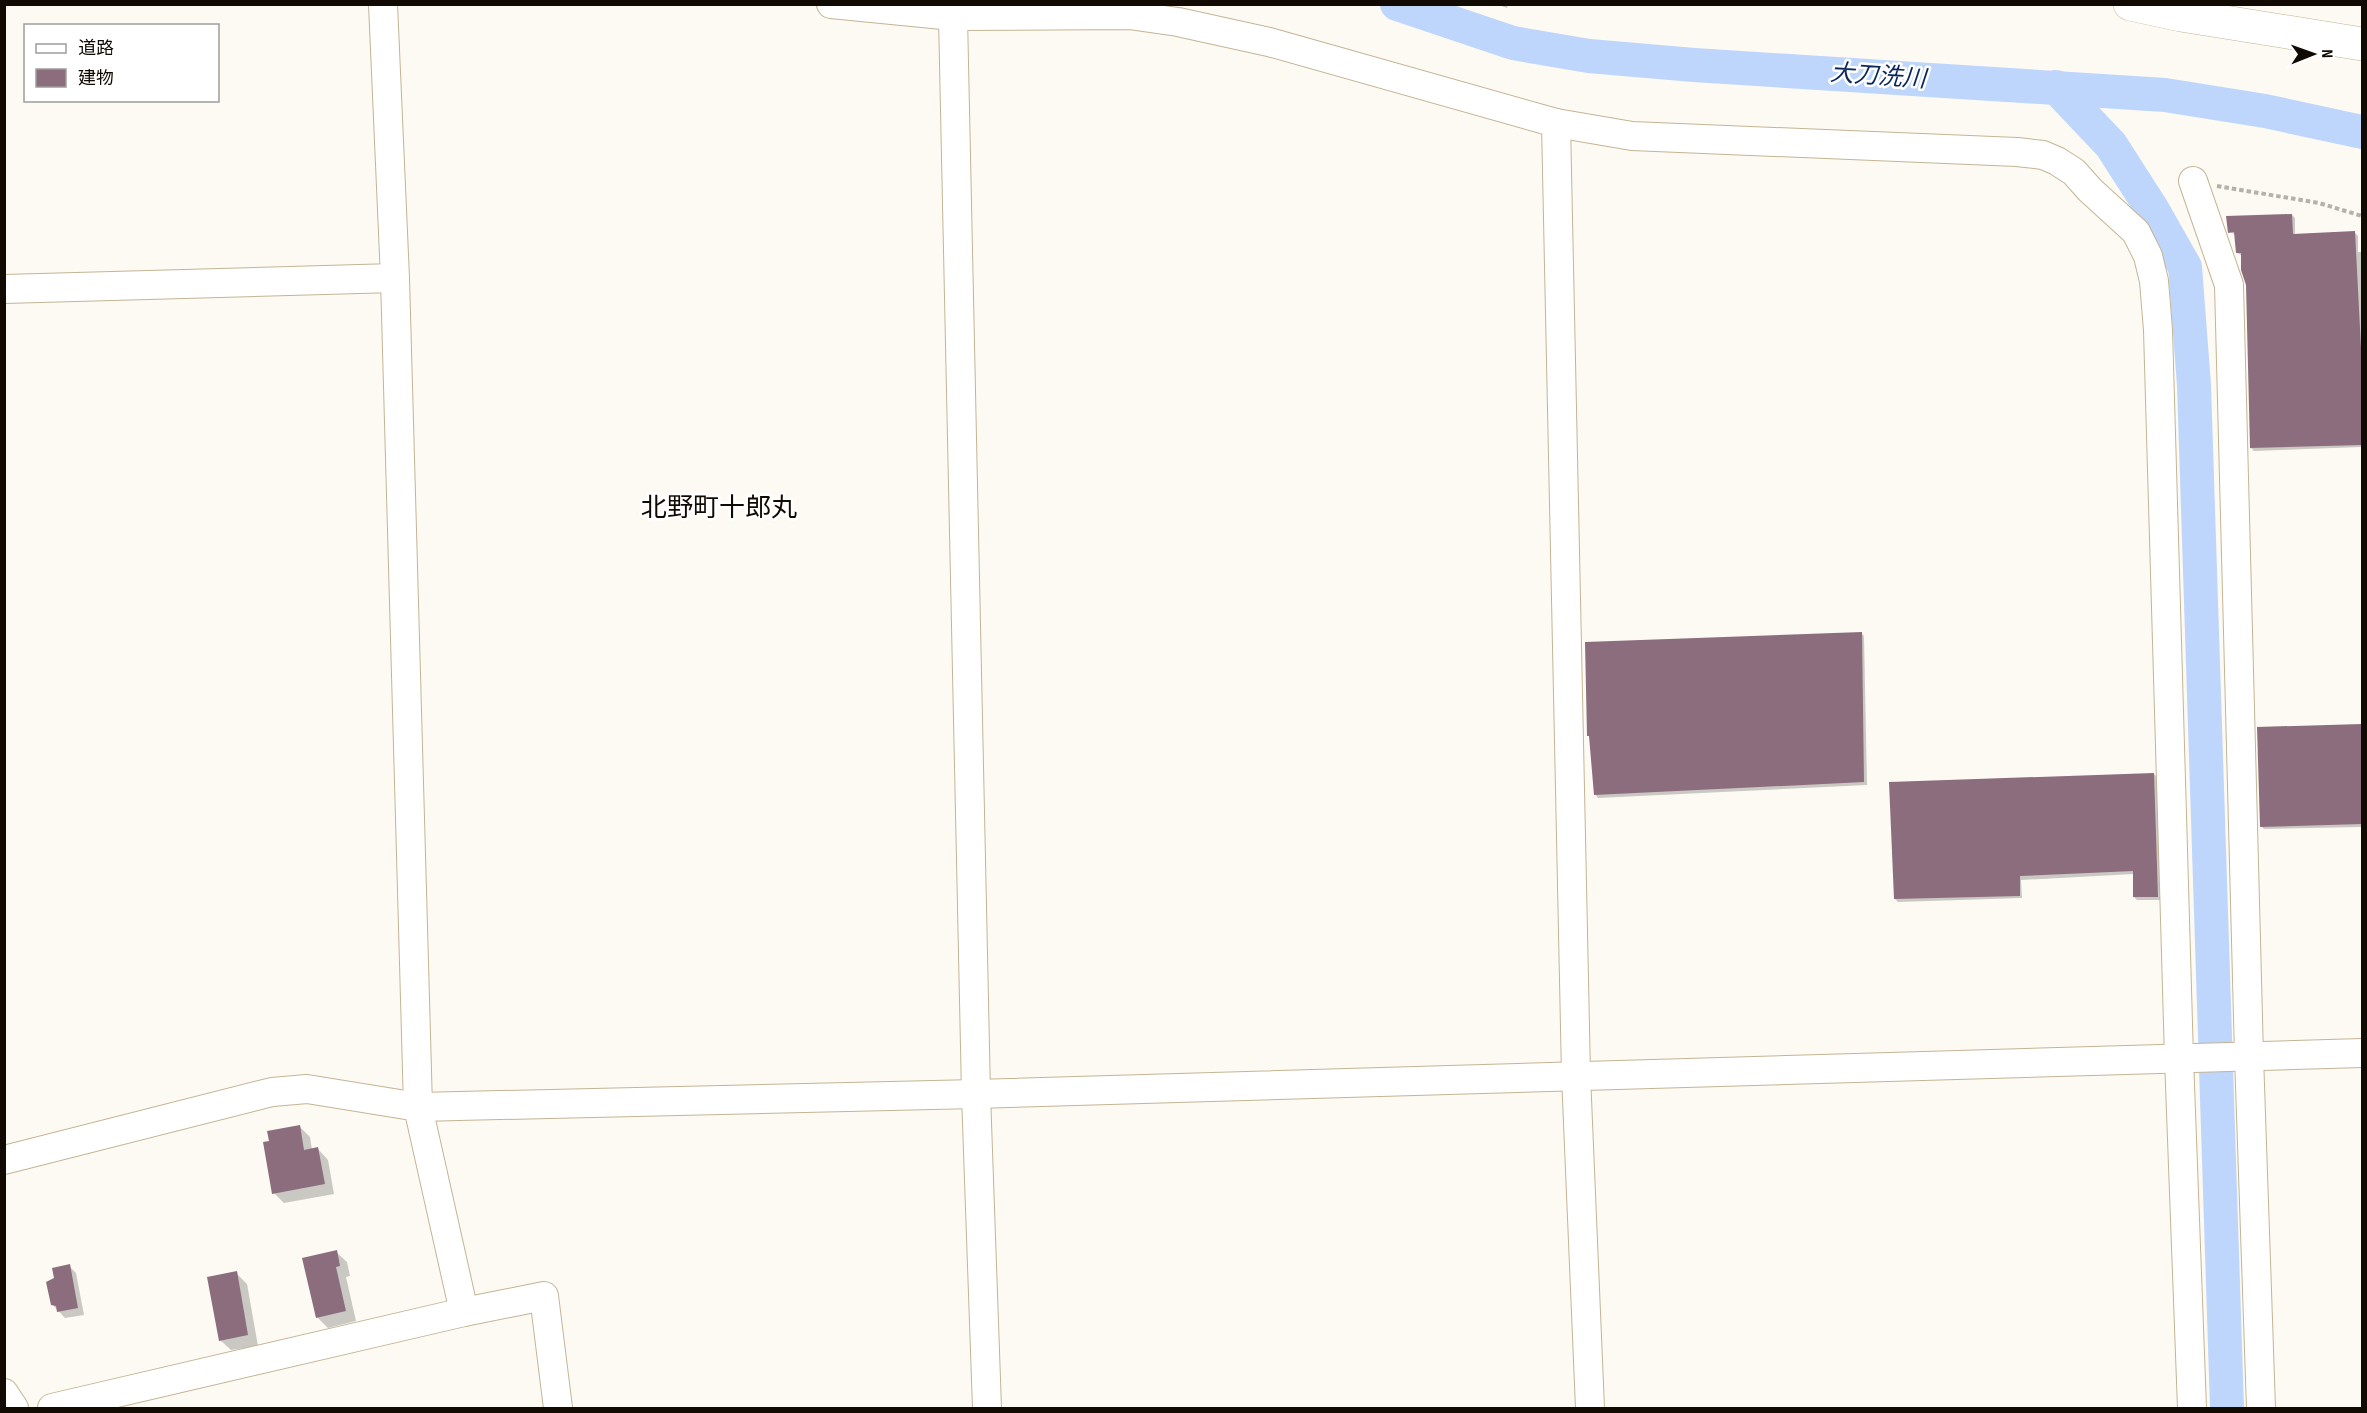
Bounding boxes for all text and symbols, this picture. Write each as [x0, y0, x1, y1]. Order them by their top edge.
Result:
legend [24, 24, 219, 102]
north arrow [2283, 24, 2343, 84]
text: 道路 [78, 38, 114, 59]
text: N [2317, 49, 2336, 58]
water label: 大刀洗川 [1829, 58, 1930, 94]
text: 建物 [78, 68, 114, 89]
district label: 北野町十郎丸 [641, 493, 797, 524]

